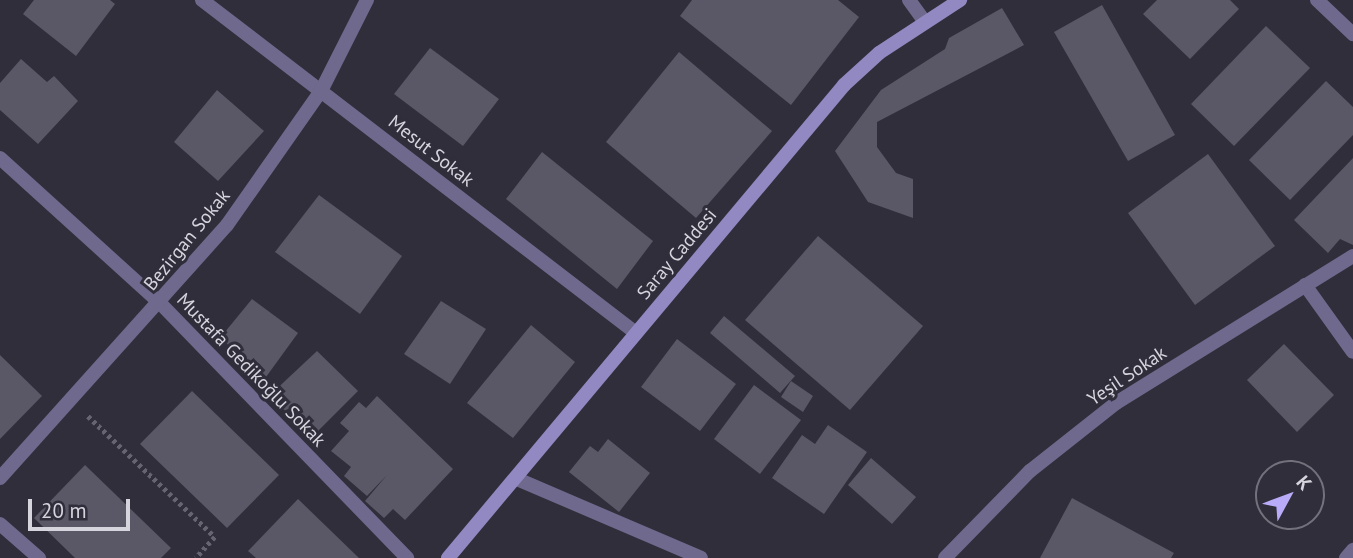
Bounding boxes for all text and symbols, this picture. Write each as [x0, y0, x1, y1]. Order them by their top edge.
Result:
street label: Mesut Sokak [384, 111, 478, 191]
street label: Bezirgan Sokak [139, 185, 235, 295]
street label: Saray Caddesi [632, 204, 722, 304]
street label: Mustafa Gedikoğlu Sokak [172, 289, 330, 451]
street label: Yeşil Sokak [1083, 341, 1171, 411]
north arrow [1255, 460, 1325, 530]
text: K [1291, 470, 1317, 495]
scale bar [32, 484, 133, 528]
text: 20 m [41, 497, 87, 524]

